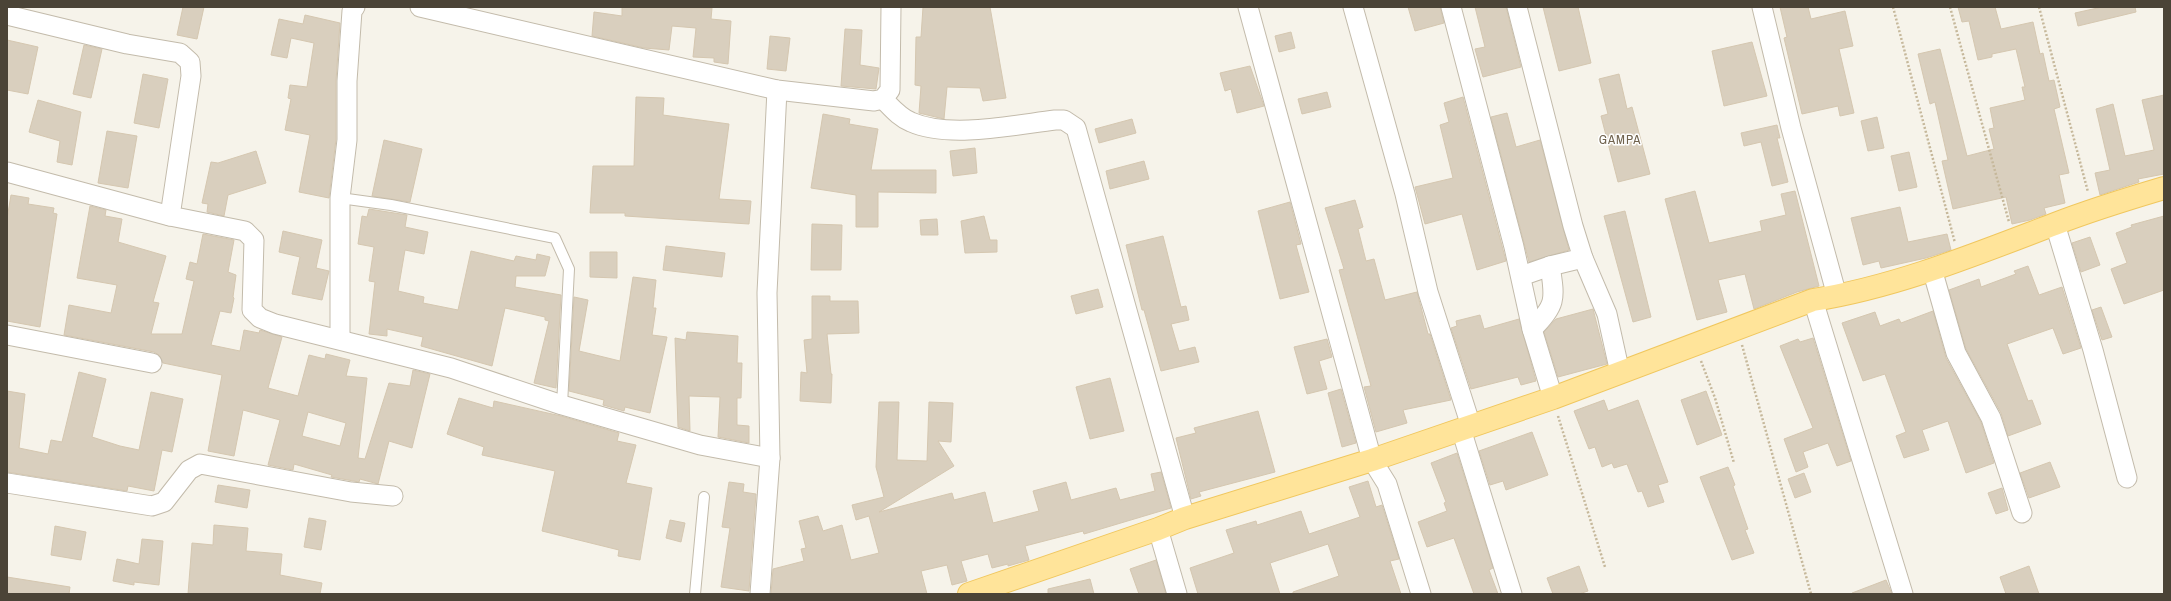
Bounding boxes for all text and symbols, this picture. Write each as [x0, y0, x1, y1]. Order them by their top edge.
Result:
district label: GAMPA [1599, 131, 1641, 148]

